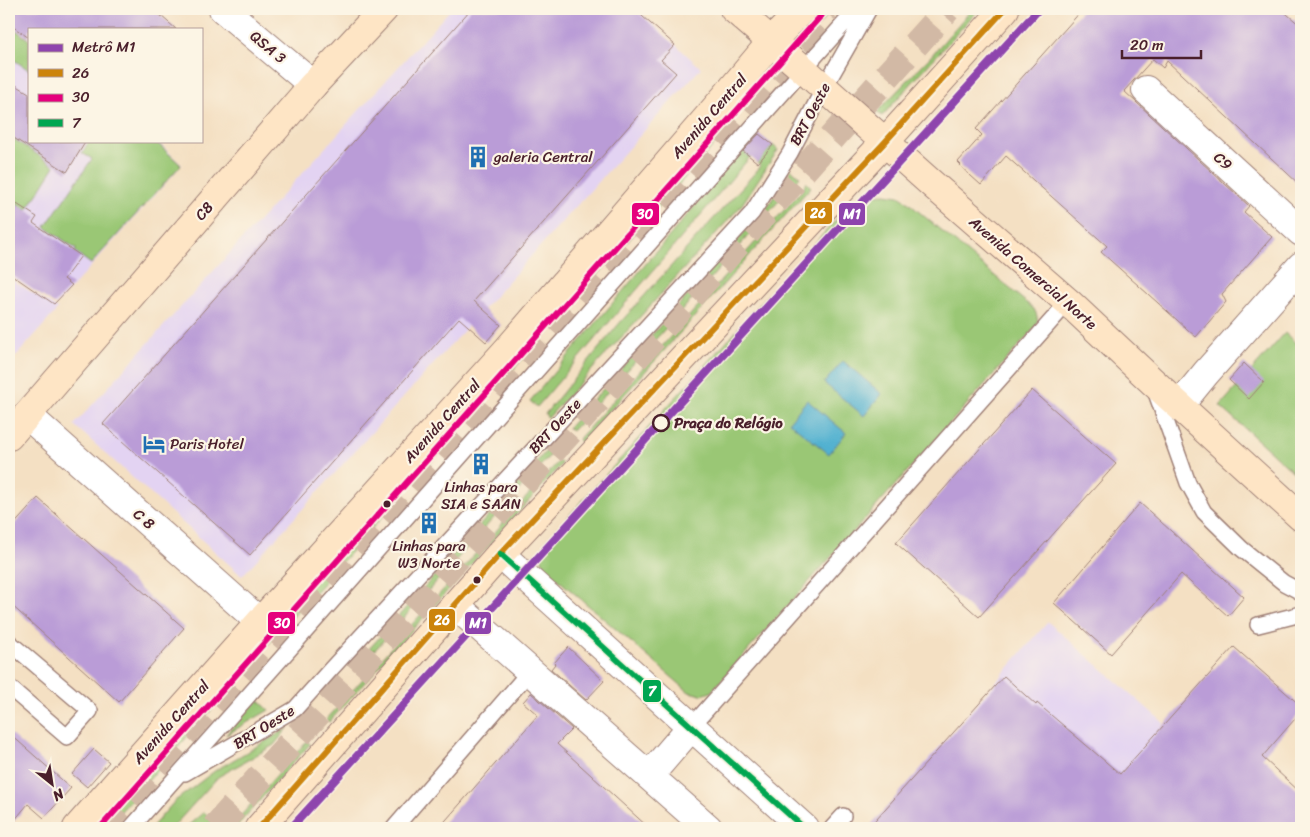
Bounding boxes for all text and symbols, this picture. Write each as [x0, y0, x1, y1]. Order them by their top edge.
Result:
street label: QSA 3 [244, 24, 292, 70]
legend [28, 28, 202, 142]
scale bar [1122, 28, 1201, 60]
text: 20 m [1130, 32, 1164, 58]
text: Metrô M1 [72, 34, 135, 60]
text: 26 [72, 60, 89, 86]
street label: Avenida Central [664, 67, 754, 165]
street label: BRT Oeste [782, 77, 838, 150]
text: 30 [72, 84, 90, 110]
text: 7 [72, 110, 82, 136]
building icon: galeria Central [465, 144, 491, 170]
place label: galeria Central [493, 144, 593, 170]
street label: C9 [1207, 145, 1239, 177]
street label: C8 [188, 196, 220, 226]
line badge: 26 [804, 201, 833, 225]
text: 26 [809, 201, 826, 226]
line badge: 30 [631, 202, 660, 226]
text: 30 [636, 202, 653, 227]
line badge: M1 [838, 202, 866, 226]
text: M1 [842, 202, 861, 227]
street label: Avenida Comercial Norte [962, 209, 1103, 336]
street label: Avenida Central [396, 372, 488, 470]
street label: BRT Oeste [522, 392, 588, 460]
place label: Praça do Relógio [674, 410, 783, 436]
marker: Praça do Relógio [652, 414, 670, 432]
hotel icon: Paris Hotel [141, 431, 167, 457]
place label: Paris Hotel [170, 431, 245, 457]
building icon: Linhas para SIA e SAAN [468, 451, 494, 477]
place label: Linhas para SIA e SAAN [441, 474, 522, 517]
unlabelled marker [382, 499, 392, 509]
street label: C 8 [127, 502, 161, 536]
building icon: Linhas para W3 Norte [416, 510, 442, 536]
place label: Linhas para W3 Norte [392, 533, 466, 576]
unlabelled marker [472, 575, 482, 585]
line badge: 26 [428, 608, 456, 632]
text: 26 [433, 608, 450, 633]
line badge: 30 [267, 611, 296, 635]
text: 30 [273, 611, 290, 636]
line badge: M1 [464, 611, 492, 635]
text: M1 [468, 611, 487, 636]
street label: Avenida Central [125, 673, 217, 771]
line badge: 7 [642, 679, 662, 703]
text: 7 [648, 679, 657, 704]
street label: BRT Oeste [228, 698, 300, 756]
north arrow [28, 760, 78, 810]
text: N [48, 781, 70, 808]

